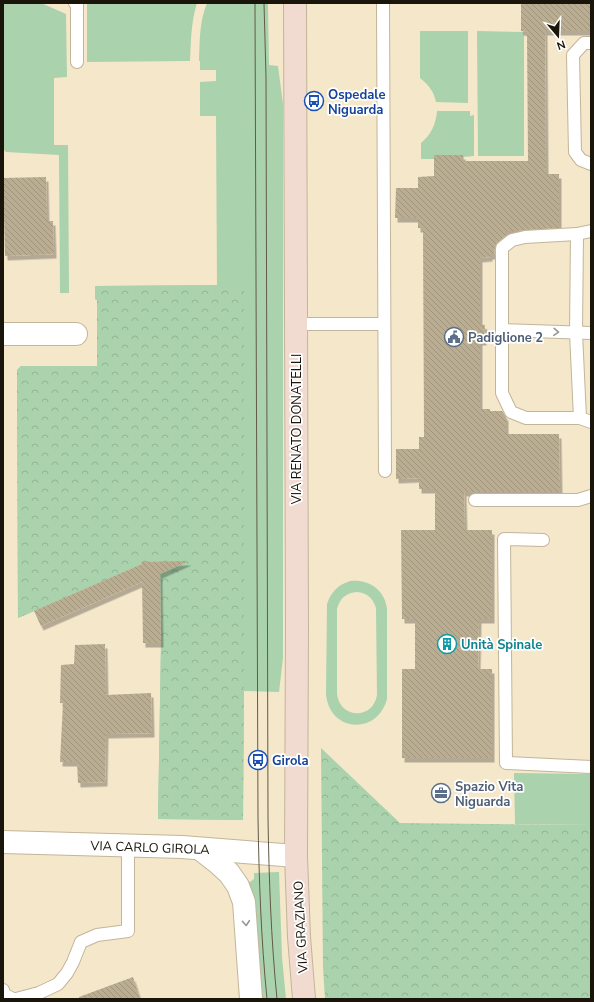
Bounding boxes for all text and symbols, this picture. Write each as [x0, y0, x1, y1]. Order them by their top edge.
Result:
north arrow [538, 16, 578, 56]
text: N [555, 37, 567, 53]
place label: Ospedale Niguarda [328, 86, 385, 119]
bus stop icon: Ospedale Niguarda [303, 90, 325, 112]
public building icon: Padiglione 2 [443, 326, 465, 348]
one-way arrow [552, 328, 559, 337]
place label: Padiglione 2 [468, 329, 543, 347]
street label: VIA RENATO DONATELLI [288, 354, 306, 505]
building icon: Unità Spinale [436, 633, 458, 655]
place label: Unità Spinale [461, 636, 542, 654]
bus stop icon: Girola [247, 749, 269, 771]
place label: Girola [272, 752, 309, 770]
place label: Spazio Vita Niguarda [455, 778, 523, 811]
office icon: Spazio Vita Niguarda [430, 782, 452, 804]
street label: VIA CARLO GIROLA [89, 837, 210, 859]
street label: VIA GRAZIANO [290, 880, 312, 975]
one-way arrow [241, 920, 250, 926]

